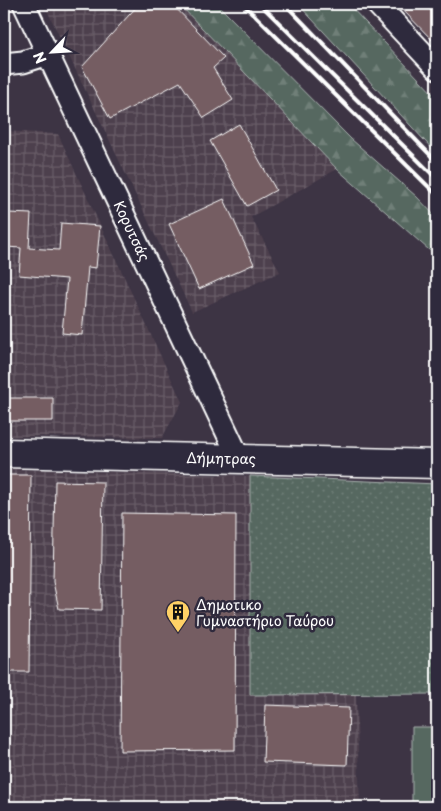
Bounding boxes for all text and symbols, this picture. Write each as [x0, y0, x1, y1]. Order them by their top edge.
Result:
north arrow [28, 28, 78, 78]
text: N [28, 48, 52, 67]
street label: Κορυτσάς [109, 197, 155, 265]
street label: Δήμητρας [186, 447, 256, 469]
place label: Δημοτικο Γυμναστήριο Ταύρου [196, 594, 334, 631]
building icon: Δημοτικο Γυμναστήριο Ταύρου [165, 599, 191, 633]

